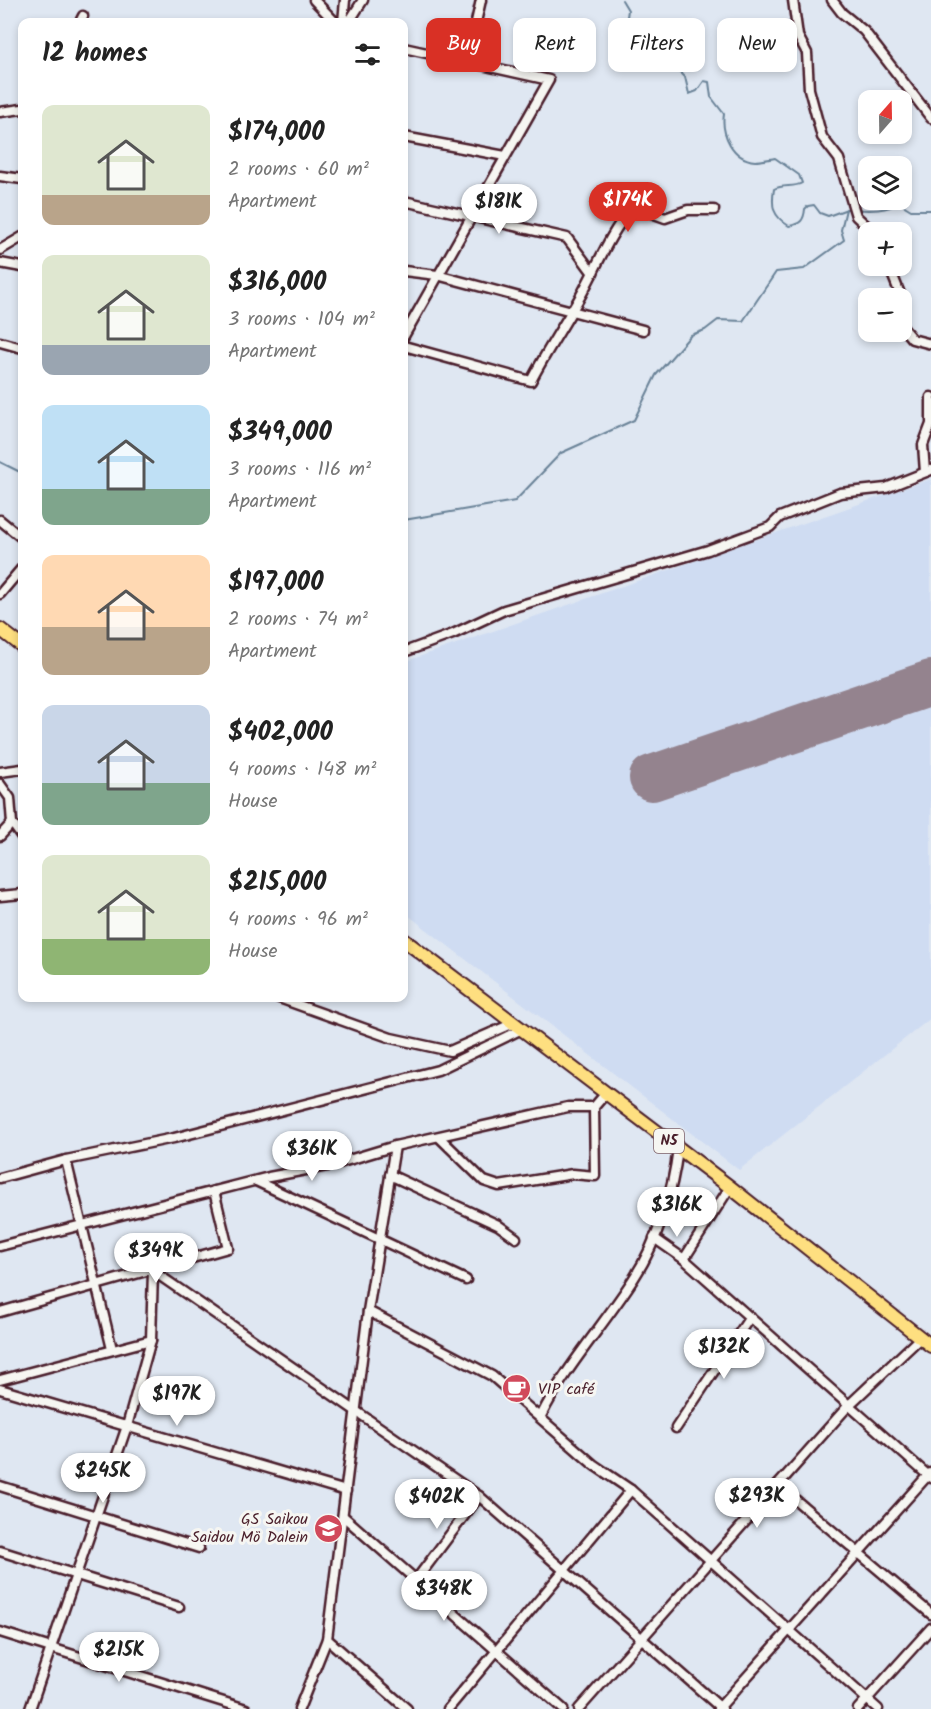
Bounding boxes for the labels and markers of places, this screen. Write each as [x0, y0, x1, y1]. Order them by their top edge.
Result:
pin: $174K [586, 182, 670, 233]
pin: $181K [457, 184, 541, 235]
pin: $361K [270, 1131, 354, 1182]
pin: $316K [635, 1187, 719, 1238]
pin: $349K [114, 1233, 198, 1284]
pin: $132K [682, 1329, 766, 1380]
cafe icon: VIP café [501, 1373, 533, 1405]
pin: $197K [135, 1376, 219, 1427]
place label: VIP café [538, 1377, 595, 1402]
pin: $245K [61, 1453, 145, 1504]
pin: $293K [715, 1478, 799, 1529]
pin: $402K [395, 1479, 479, 1530]
place label: GS Saikou Saidou Mö Dalein [191, 1507, 308, 1550]
school or university icon: GS Saikou Saidou Mö Dalein [313, 1512, 345, 1544]
pin: $348K [402, 1571, 486, 1622]
pin: $215K [77, 1632, 161, 1683]

